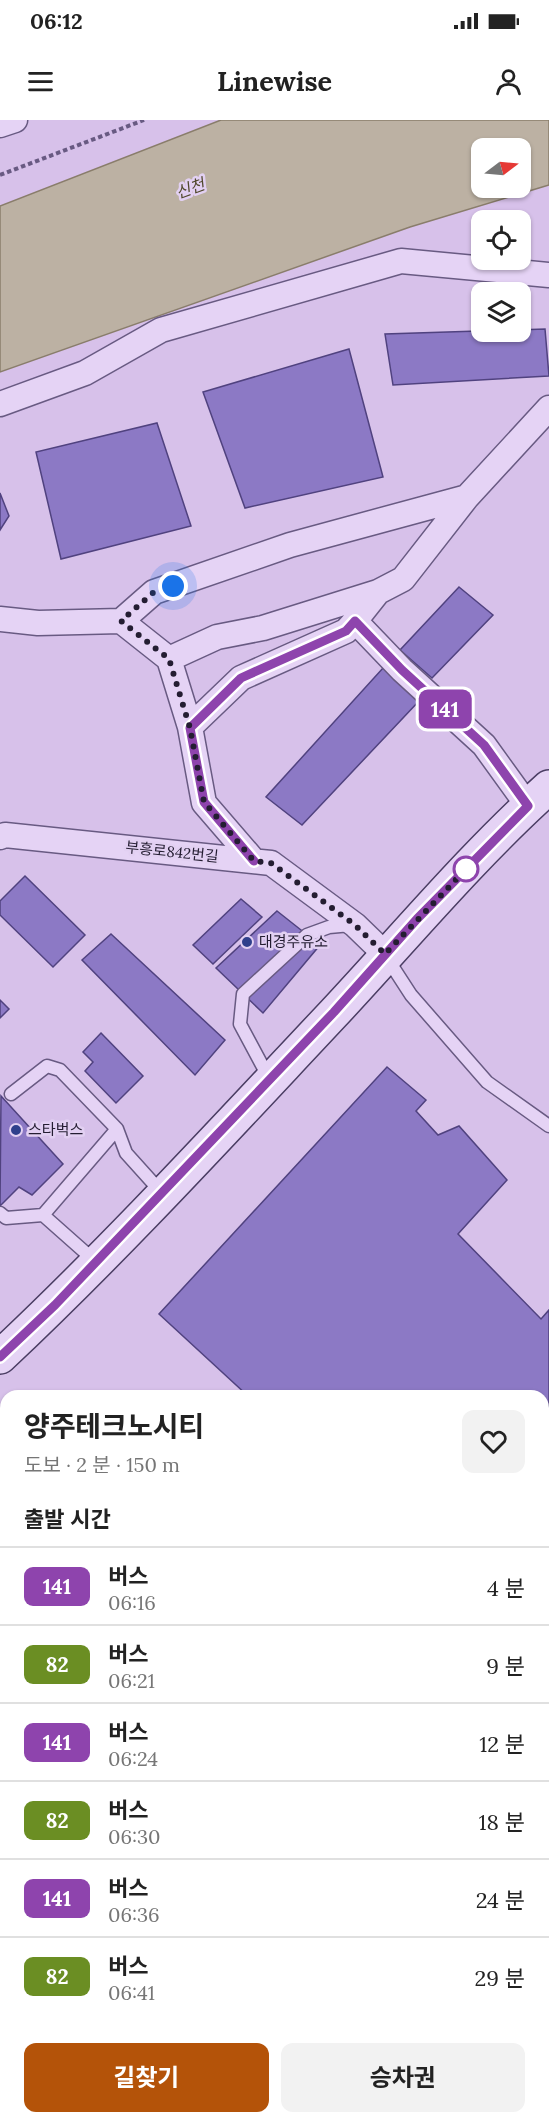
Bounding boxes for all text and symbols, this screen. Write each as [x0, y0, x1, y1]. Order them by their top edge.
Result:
text: 06:12 [30, 7, 83, 35]
text: Linewise [217, 64, 332, 98]
icon: menu [24, 65, 57, 98]
icon: person [492, 65, 525, 98]
north arrow [471, 138, 531, 198]
map controls [471, 138, 531, 342]
water label: 신천 [173, 173, 209, 202]
button: locate [471, 210, 531, 270]
button: layers [471, 282, 531, 342]
your location [158, 571, 188, 601]
line badge: 141 [410, 690, 480, 728]
text: 141 [431, 696, 459, 723]
street label: 부흥로842번길 [125, 837, 220, 866]
unlabelled marker [453, 856, 479, 882]
place label: 대경주유소 [259, 932, 328, 951]
marker: 대경주유소 [240, 935, 254, 949]
place label: 스타벅스 [28, 1120, 83, 1139]
marker: 스타벅스 [9, 1123, 23, 1137]
text: 양주테크노시티 [24, 1408, 204, 1444]
button: heart [462, 1410, 525, 1473]
text: 도보 · 2 분 · 150 m [24, 1452, 180, 1477]
text: 출발 시간 [24, 1505, 111, 1533]
text: 버스 [108, 1562, 148, 1590]
text: 141 [43, 1573, 71, 1600]
text: 4 분 [487, 1574, 525, 1602]
text: 06:16 [108, 1590, 156, 1615]
text: 버스 [108, 1640, 148, 1668]
text: 82 [45, 1651, 69, 1678]
text: 9 분 [486, 1652, 525, 1680]
text: 06:21 [108, 1668, 155, 1693]
text: 버스 [108, 1718, 148, 1746]
text: 141 [43, 1729, 71, 1756]
text: 12 분 [479, 1730, 525, 1758]
text: 06:24 [108, 1746, 158, 1771]
text: 버스 [108, 1796, 148, 1824]
text: 82 [45, 1807, 69, 1834]
text: 18 분 [479, 1808, 525, 1836]
text: 06:30 [108, 1824, 161, 1849]
text: 버스 [108, 1874, 148, 1902]
text: 141 [43, 1885, 71, 1912]
text: 24 분 [476, 1886, 525, 1914]
text: 06:36 [108, 1902, 160, 1927]
text: 버스 [108, 1952, 148, 1980]
text: 82 [45, 1963, 69, 1990]
text: 29 분 [474, 1964, 525, 1992]
text: 06:41 [108, 1980, 155, 2005]
button: 길찾기 [24, 2043, 269, 2112]
button: 승차권 [281, 2043, 525, 2112]

